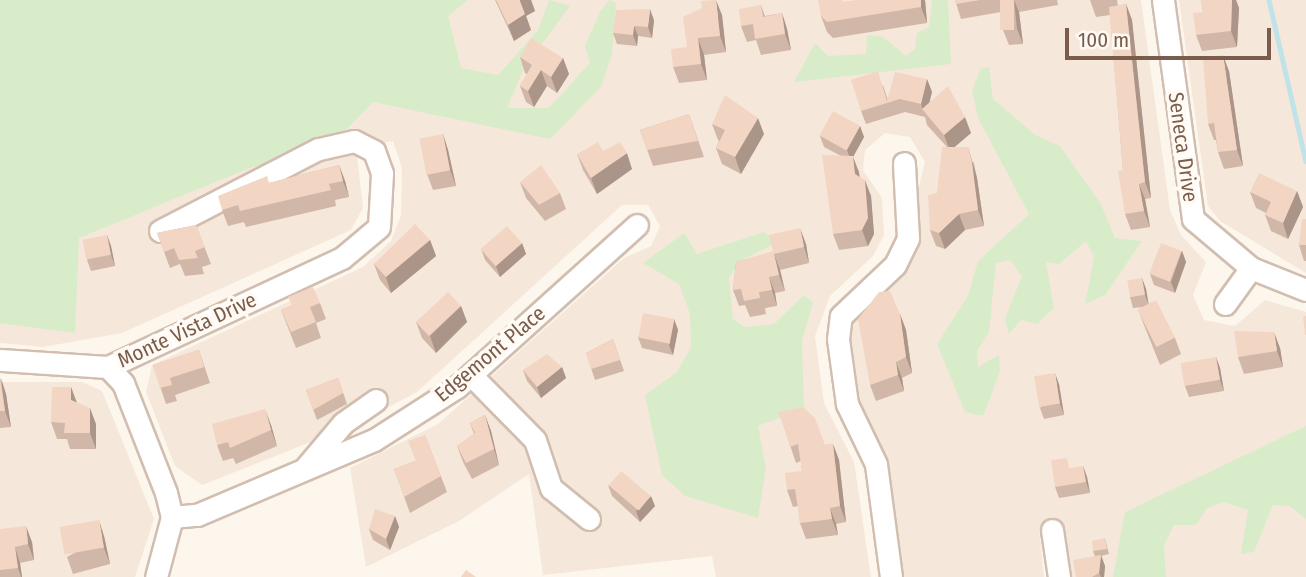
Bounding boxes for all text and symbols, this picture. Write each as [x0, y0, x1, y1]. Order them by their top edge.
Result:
scale bar [1068, 14, 1274, 58]
text: 100 m [1078, 27, 1129, 53]
street label: Seneca Drive [1163, 90, 1203, 204]
street label: Monte Vista Drive [114, 287, 260, 373]
street label: Edgemont Place [430, 301, 550, 407]

